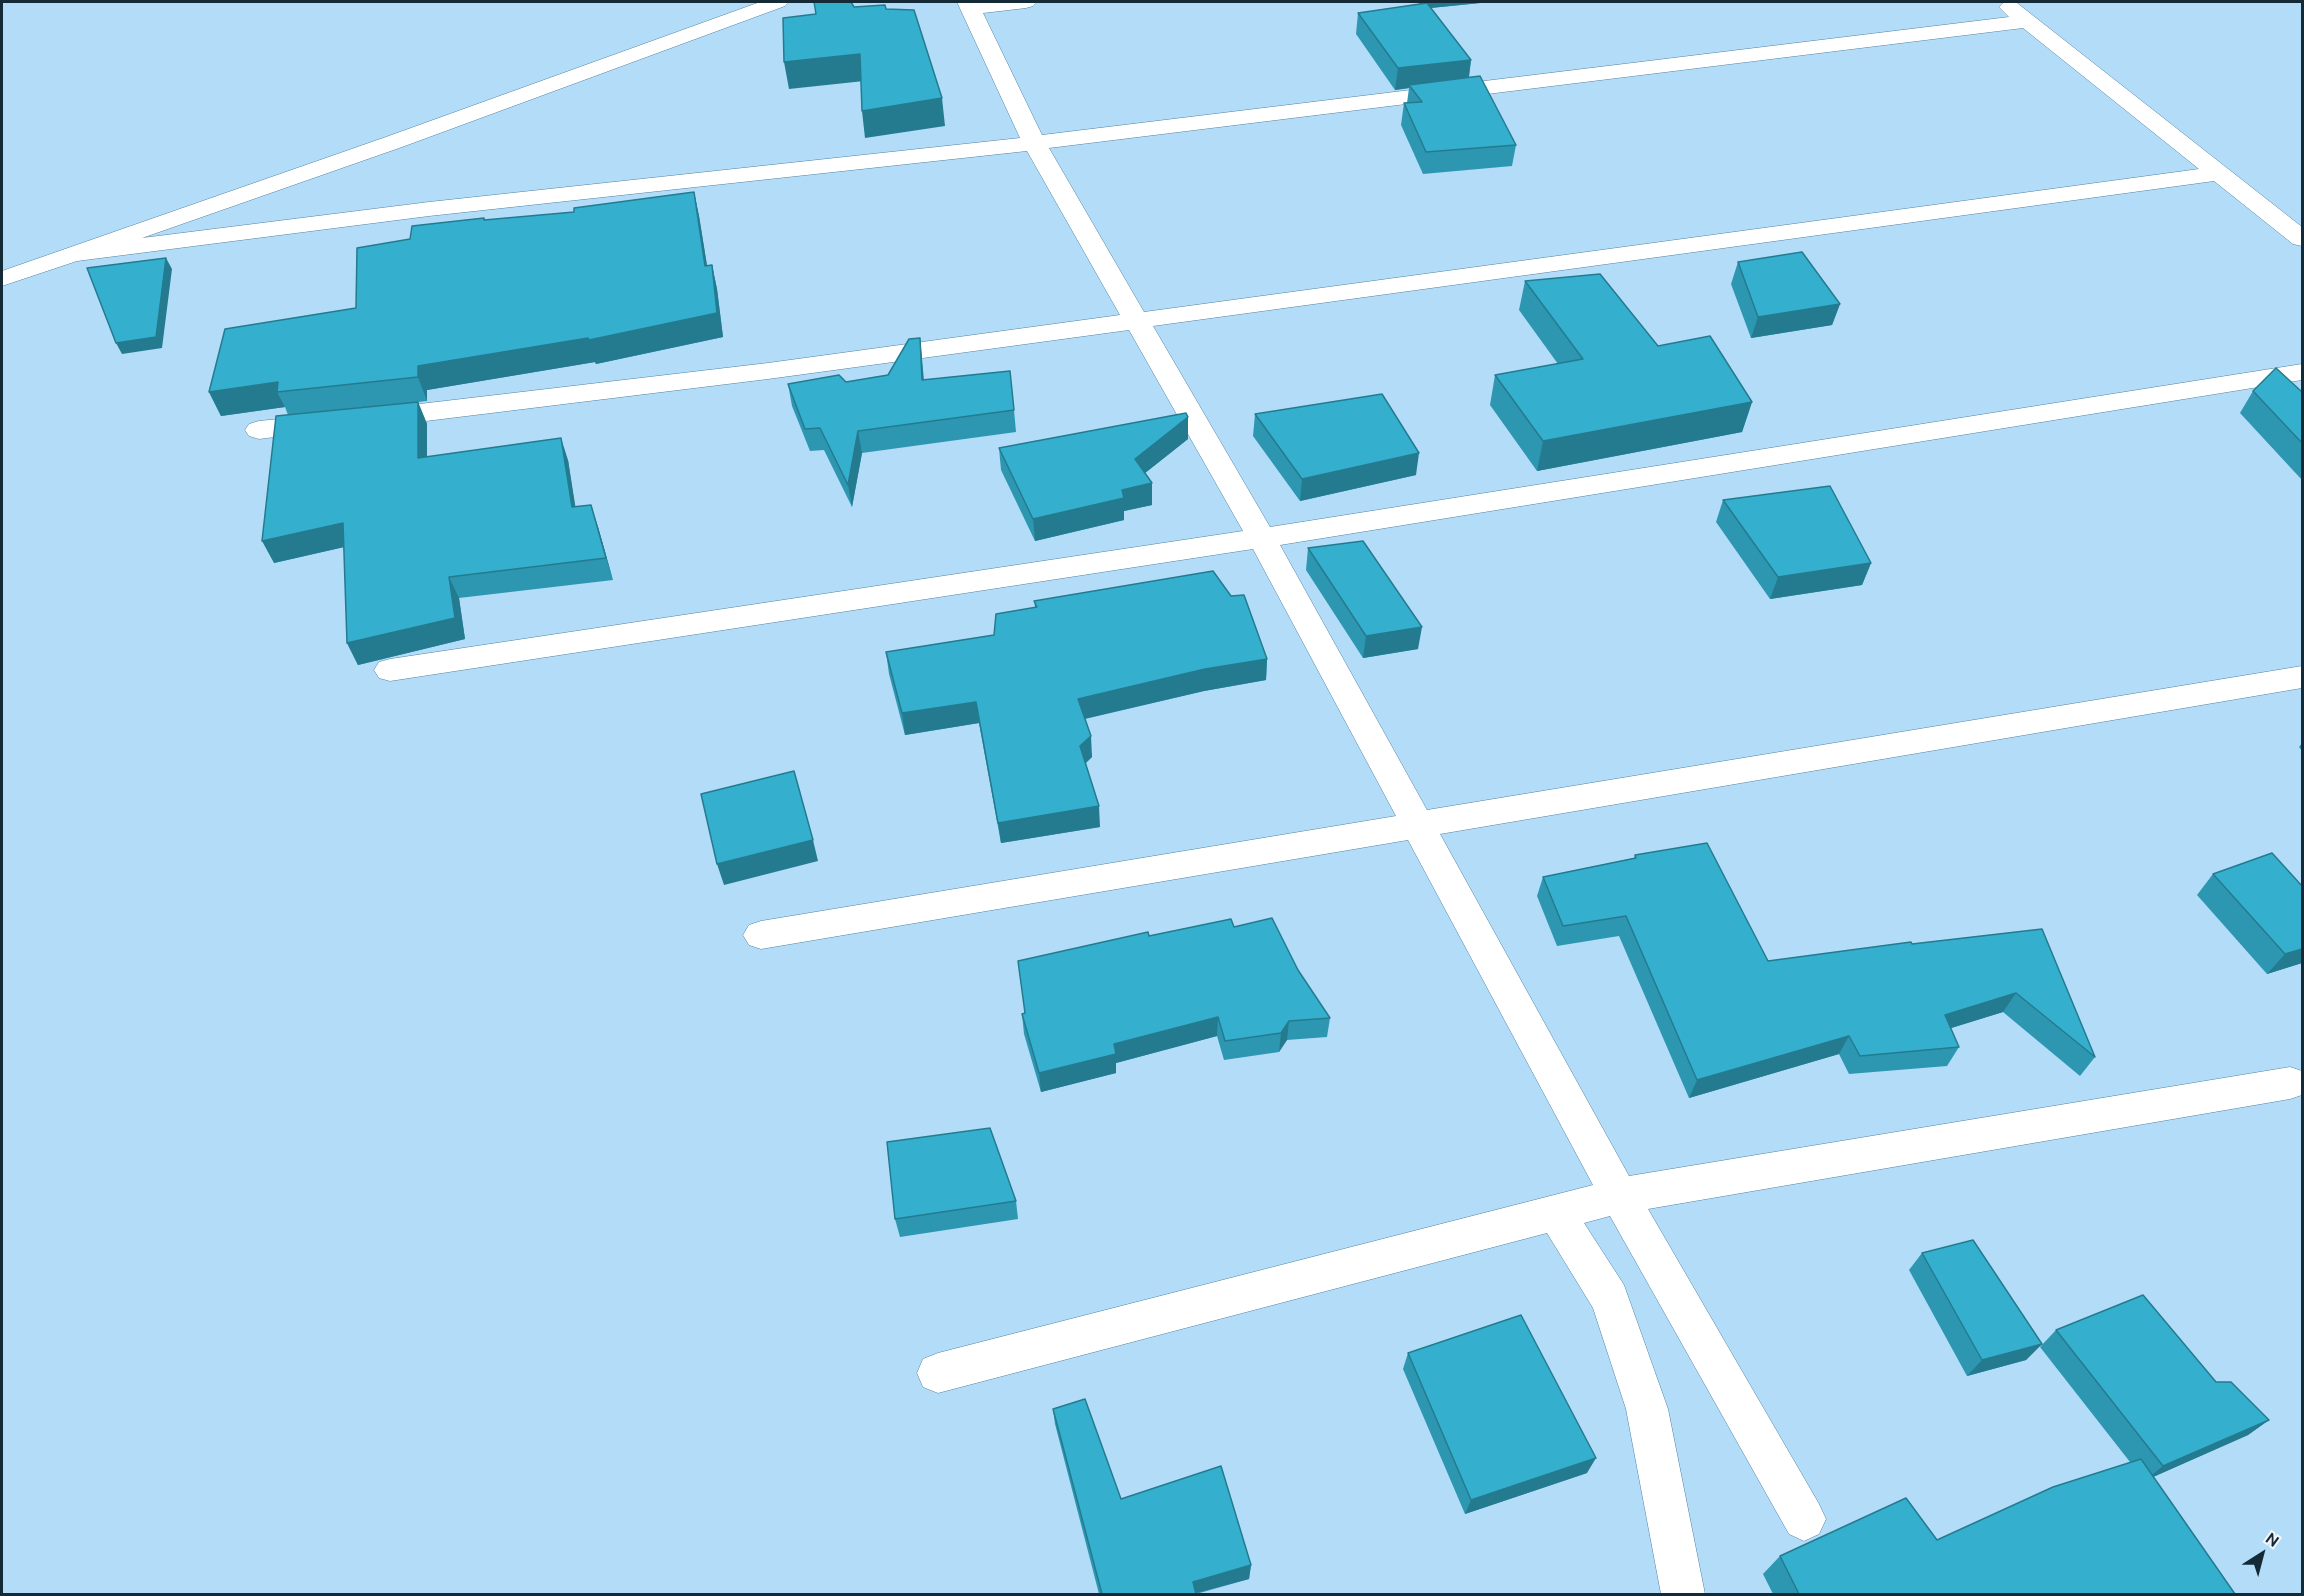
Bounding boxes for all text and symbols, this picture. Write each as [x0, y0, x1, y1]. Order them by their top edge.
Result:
north arrow [2232, 1524, 2292, 1584]
text: N [2262, 1529, 2283, 1550]

